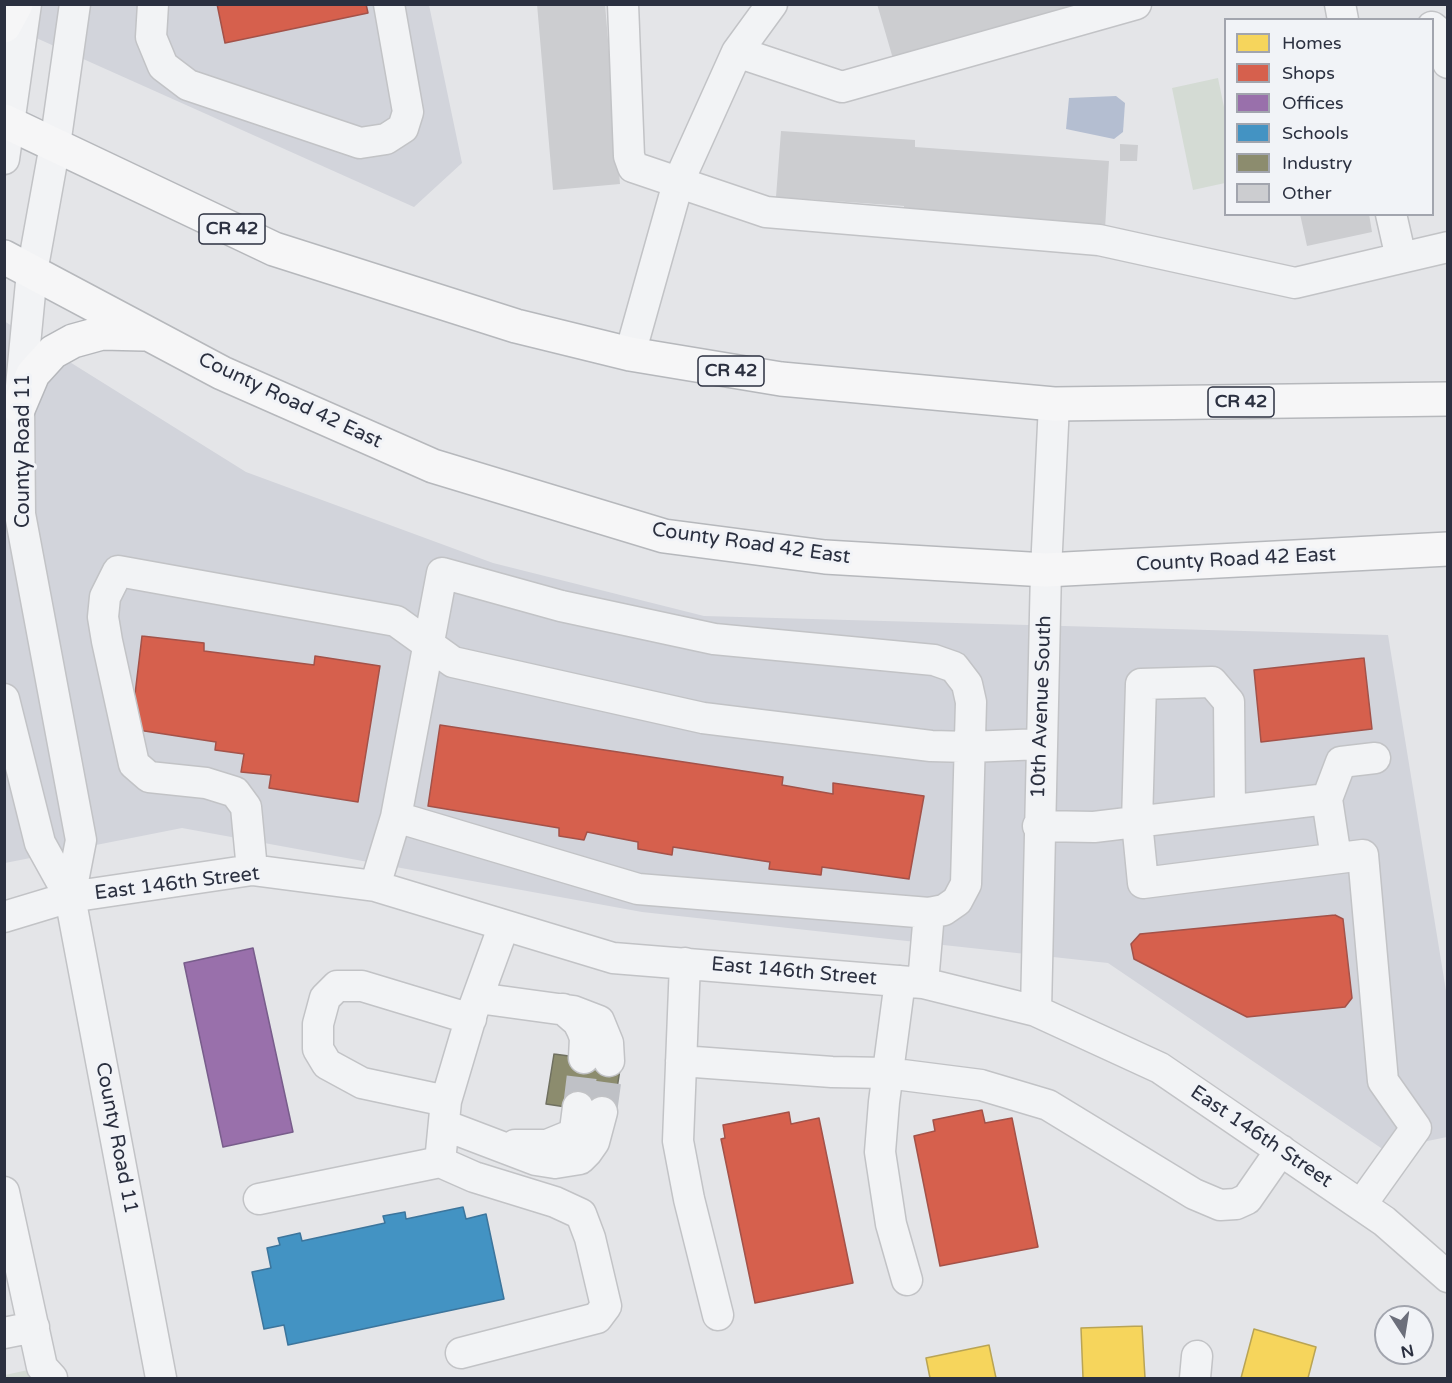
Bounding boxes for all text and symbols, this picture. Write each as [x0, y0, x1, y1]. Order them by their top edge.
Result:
legend [1224, 18, 1434, 216]
text: Homes [1282, 32, 1342, 54]
text: Shops [1282, 62, 1335, 84]
text: Offices [1282, 92, 1344, 114]
text: Schools [1282, 122, 1349, 144]
text: Industry [1282, 152, 1352, 174]
text: Other [1282, 182, 1332, 204]
road number: CR 42 [199, 214, 265, 244]
street label: County Road 42 East [194, 348, 386, 454]
road number: CR 42 [698, 356, 764, 386]
street label: County Road 11 [12, 374, 36, 528]
road number: CR 42 [1208, 387, 1274, 417]
street label: County Road 42 East [650, 518, 852, 570]
street label: County Road 42 East [1135, 543, 1337, 577]
street label: 10th Avenue South [1027, 615, 1057, 799]
street label: East 146th Street [93, 862, 261, 906]
street label: East 146th Street [710, 953, 878, 991]
street label: County Road 11 [90, 1060, 142, 1216]
street label: East 146th Street [1185, 1081, 1337, 1193]
north arrow [1374, 1305, 1434, 1365]
text: N [1399, 1340, 1416, 1362]

